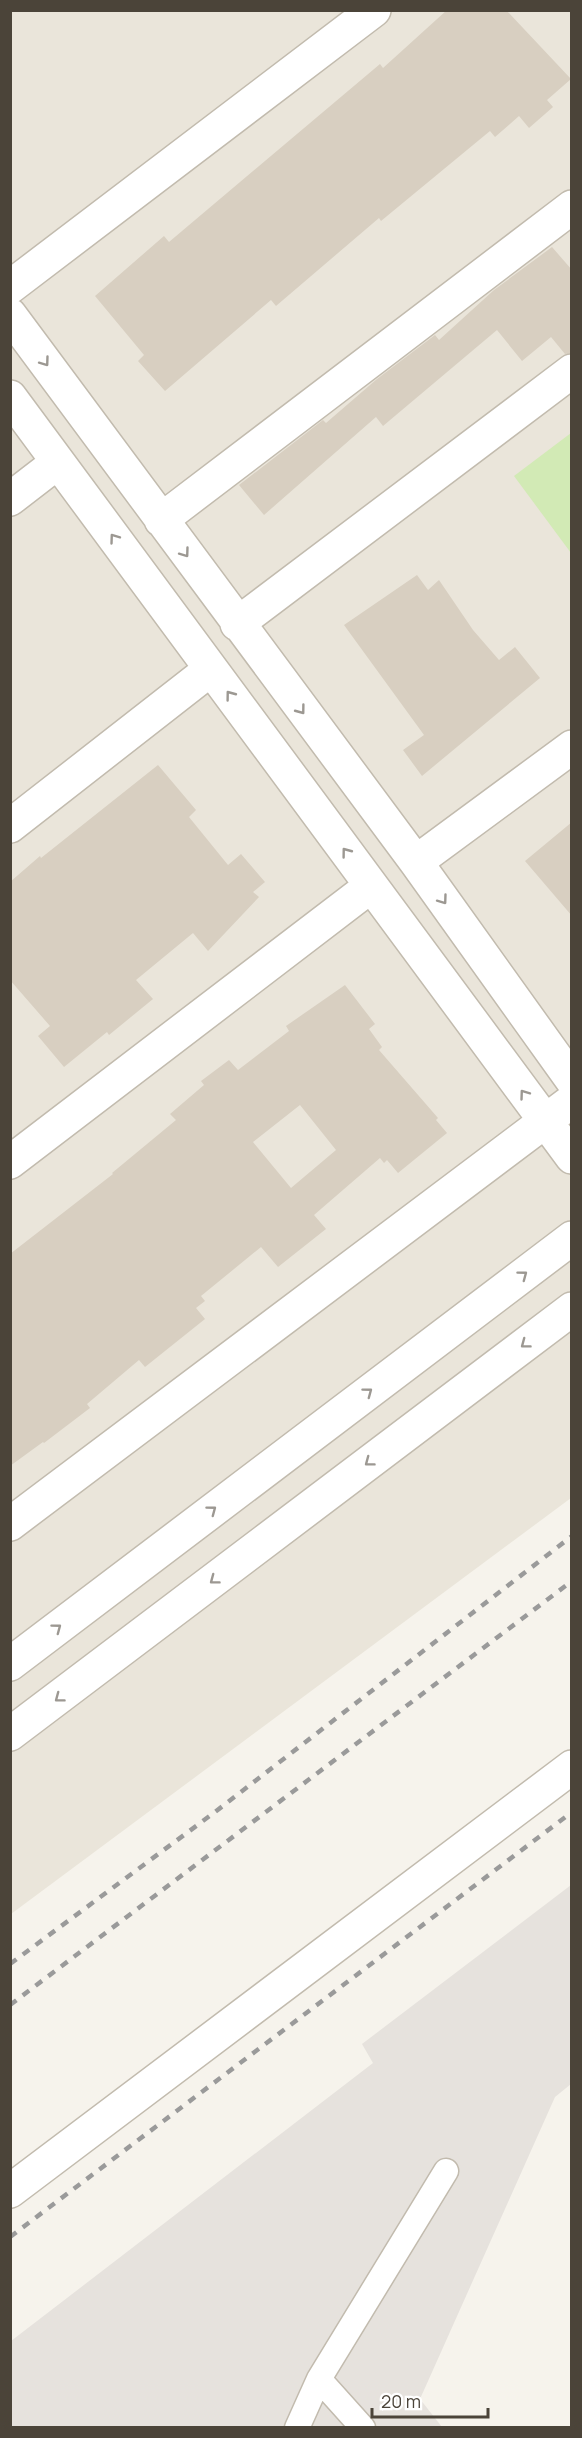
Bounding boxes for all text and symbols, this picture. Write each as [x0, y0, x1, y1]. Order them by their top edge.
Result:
one-way arrow [38, 355, 49, 366]
one-way arrow [111, 534, 122, 545]
one-way arrow [178, 547, 189, 558]
one-way arrow [226, 691, 237, 702]
one-way arrow [294, 703, 305, 714]
one-way arrow [343, 848, 354, 859]
one-way arrow [435, 893, 446, 904]
one-way arrow [520, 1089, 531, 1100]
one-way arrow [516, 1271, 527, 1282]
one-way arrow [521, 1337, 532, 1348]
one-way arrow [361, 1389, 372, 1400]
one-way arrow [365, 1455, 376, 1466]
one-way arrow [206, 1507, 217, 1518]
one-way arrow [210, 1573, 221, 1584]
one-way arrow [50, 1625, 61, 1636]
one-way arrow [54, 1690, 65, 1701]
scale bar [372, 2381, 488, 2419]
text: 20 m [381, 2389, 421, 2413]

